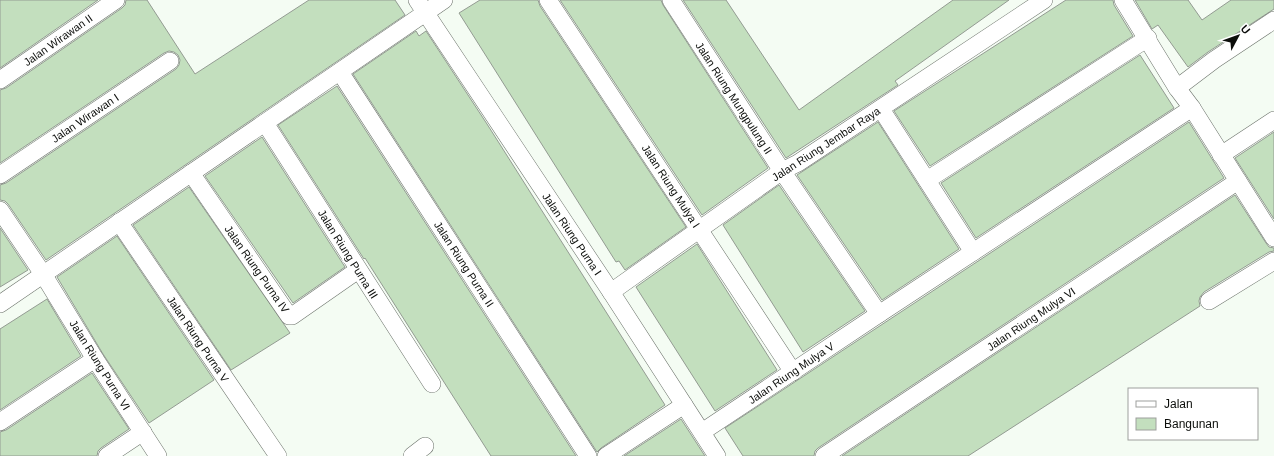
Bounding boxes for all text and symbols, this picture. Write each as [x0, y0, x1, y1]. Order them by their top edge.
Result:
street label: Jalan Wirawan II [21, 12, 95, 68]
north arrow [1218, 16, 1258, 56]
text: U [1238, 23, 1253, 36]
street label: Jalan Riung Mungpulung II [693, 40, 775, 156]
street label: Jalan Wirawan I [49, 91, 121, 145]
street label: Jalan Riung Jembar Raya [770, 104, 883, 184]
street label: Jalan Riung Mulya I [640, 142, 702, 230]
street label: Jalan Riung Purna I [540, 191, 604, 277]
street label: Jalan Riung Purna III [316, 207, 380, 301]
street label: Jalan Riung Purna II [432, 219, 496, 309]
street label: Jalan Riung Purna IV [222, 223, 292, 316]
street label: Jalan Riung Mulya VI [985, 285, 1077, 353]
street label: Jalan Riung Purna V [165, 294, 232, 385]
street label: Jalan Riung Purna VI [67, 318, 133, 412]
street label: Jalan Riung Mulya V [746, 339, 837, 406]
legend [1128, 388, 1258, 440]
text: Jalan [1164, 397, 1193, 411]
text: Bangunan [1164, 417, 1219, 431]

